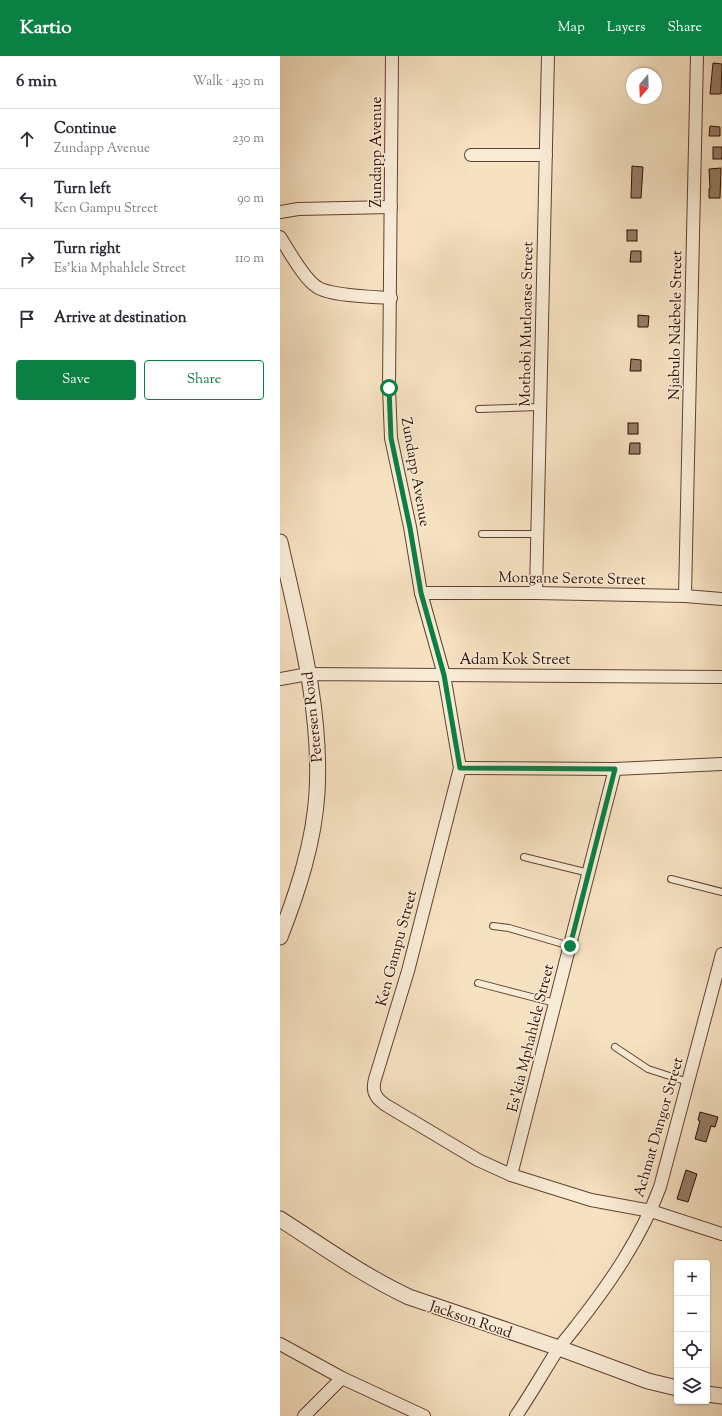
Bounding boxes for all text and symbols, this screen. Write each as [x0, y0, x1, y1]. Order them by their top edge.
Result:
text: Kartio [20, 15, 72, 42]
text: Map [558, 18, 585, 38]
text: Layers [607, 18, 645, 38]
text: Share [667, 18, 702, 38]
north arrow [626, 68, 662, 104]
text: 6 min [16, 70, 57, 94]
text: Walk · 430 m [193, 73, 264, 91]
street label: Zundapp Avenue [367, 97, 388, 207]
text: Continue [54, 119, 116, 140]
icon: ahead [16, 128, 38, 150]
text: 230 m [232, 130, 264, 148]
text: Zundapp Avenue [54, 140, 150, 158]
text: Turn left [54, 179, 111, 200]
icon: left [16, 188, 38, 210]
text: 90 m [237, 190, 264, 208]
text: Ken Gampu Street [54, 200, 158, 218]
text: Turn right [54, 239, 120, 260]
street label: Mothobi Mutloatse Street [516, 241, 539, 407]
icon: right [16, 248, 38, 270]
text: 110 m [235, 250, 264, 268]
street label: Njabulo Ndebele Street [665, 250, 688, 400]
text: Es'kia Mphahlele Street [54, 260, 186, 278]
icon: arrive [16, 308, 38, 330]
text: Arrive at destination [54, 308, 187, 329]
button: Save [16, 360, 136, 400]
button: Share [144, 360, 264, 400]
route start [380, 379, 398, 397]
street label: Zundapp Avenue [395, 416, 434, 529]
street label: Mongane Serote Street [498, 568, 646, 591]
street label: Adam Kok Street [460, 650, 570, 671]
street label: Petersen Road [298, 670, 329, 763]
street label: Ken Gampu Street [372, 888, 423, 1009]
route end [561, 937, 579, 955]
street label: Es'kia Mphahlele Street [503, 962, 560, 1115]
street label: Achmat Dangor Street [629, 1055, 690, 1200]
map controls [674, 1260, 710, 1404]
button: + [674, 1260, 710, 1296]
street label: Jackson Road [426, 1296, 515, 1344]
button: − [674, 1296, 710, 1332]
button: locate [674, 1332, 710, 1368]
button: layers [674, 1368, 710, 1404]

